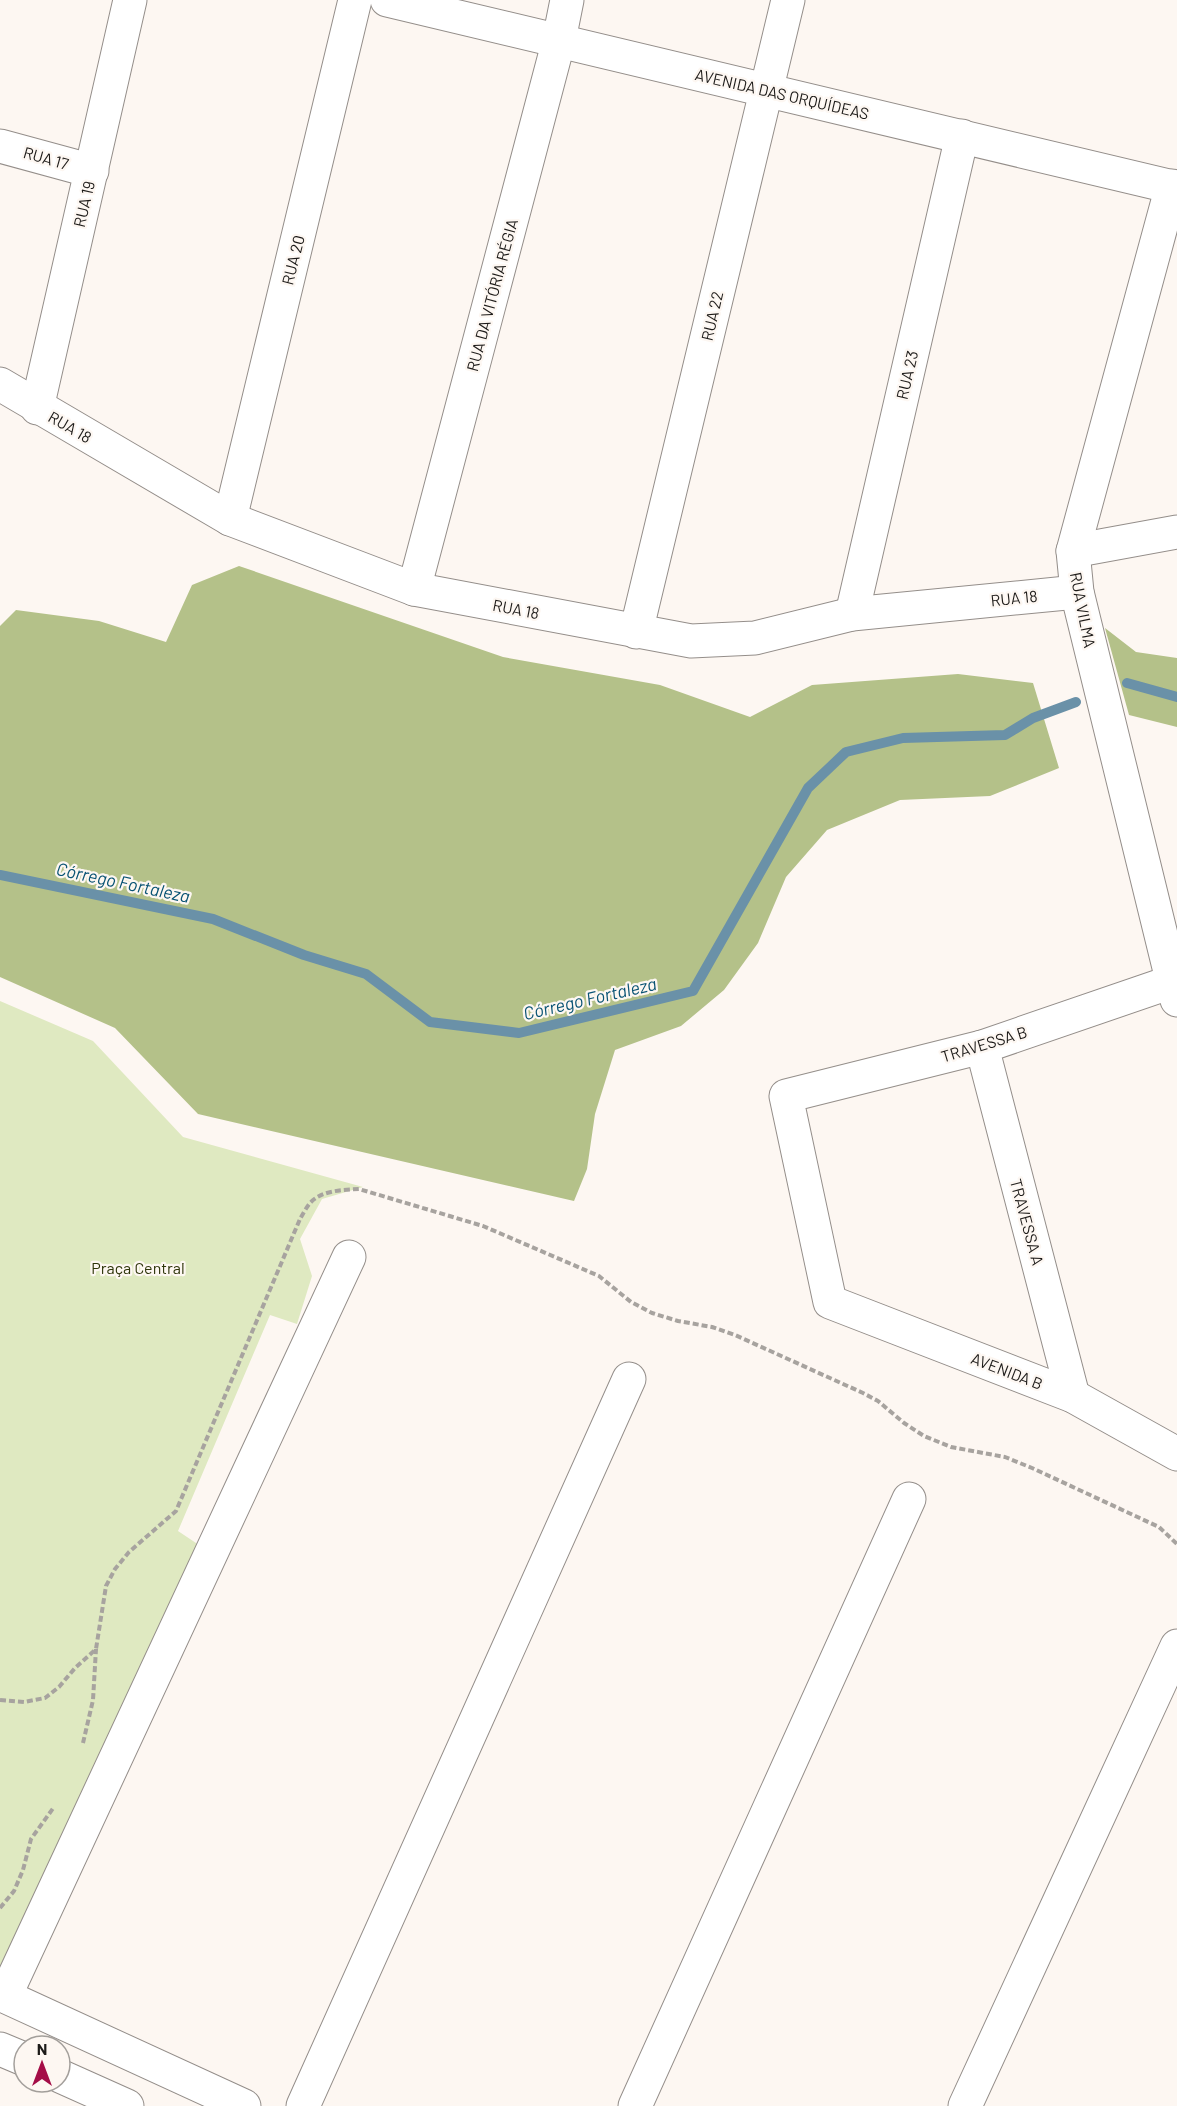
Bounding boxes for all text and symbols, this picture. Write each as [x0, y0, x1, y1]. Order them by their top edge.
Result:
street label: AVENIDA DAS ORQUÍDEAS [693, 64, 871, 123]
street label: RUA 17 [21, 142, 71, 173]
street label: RUA 19 [69, 179, 98, 229]
street label: RUA DA VITÓRIA RÉGIA [462, 216, 521, 373]
street label: RUA 20 [277, 233, 308, 287]
street label: RUA 22 [697, 289, 726, 342]
street label: RUA 23 [892, 349, 921, 401]
street label: RUA 18 [45, 407, 95, 447]
street label: RUA VILMA [1067, 570, 1100, 650]
street label: RUA 18 [990, 586, 1038, 609]
street label: RUA 18 [491, 595, 541, 622]
water label: Córrego Fortaleza [54, 857, 192, 907]
water label: Córrego Fortaleza [521, 972, 658, 1024]
street label: TRAVESSA B [939, 1021, 1029, 1066]
street label: TRAVESSA A [1007, 1177, 1048, 1267]
park label: Praça Central [91, 1258, 185, 1277]
street label: AVENIDA B [969, 1348, 1046, 1393]
north arrow [12, 2034, 72, 2094]
text: N [37, 2039, 47, 2058]

